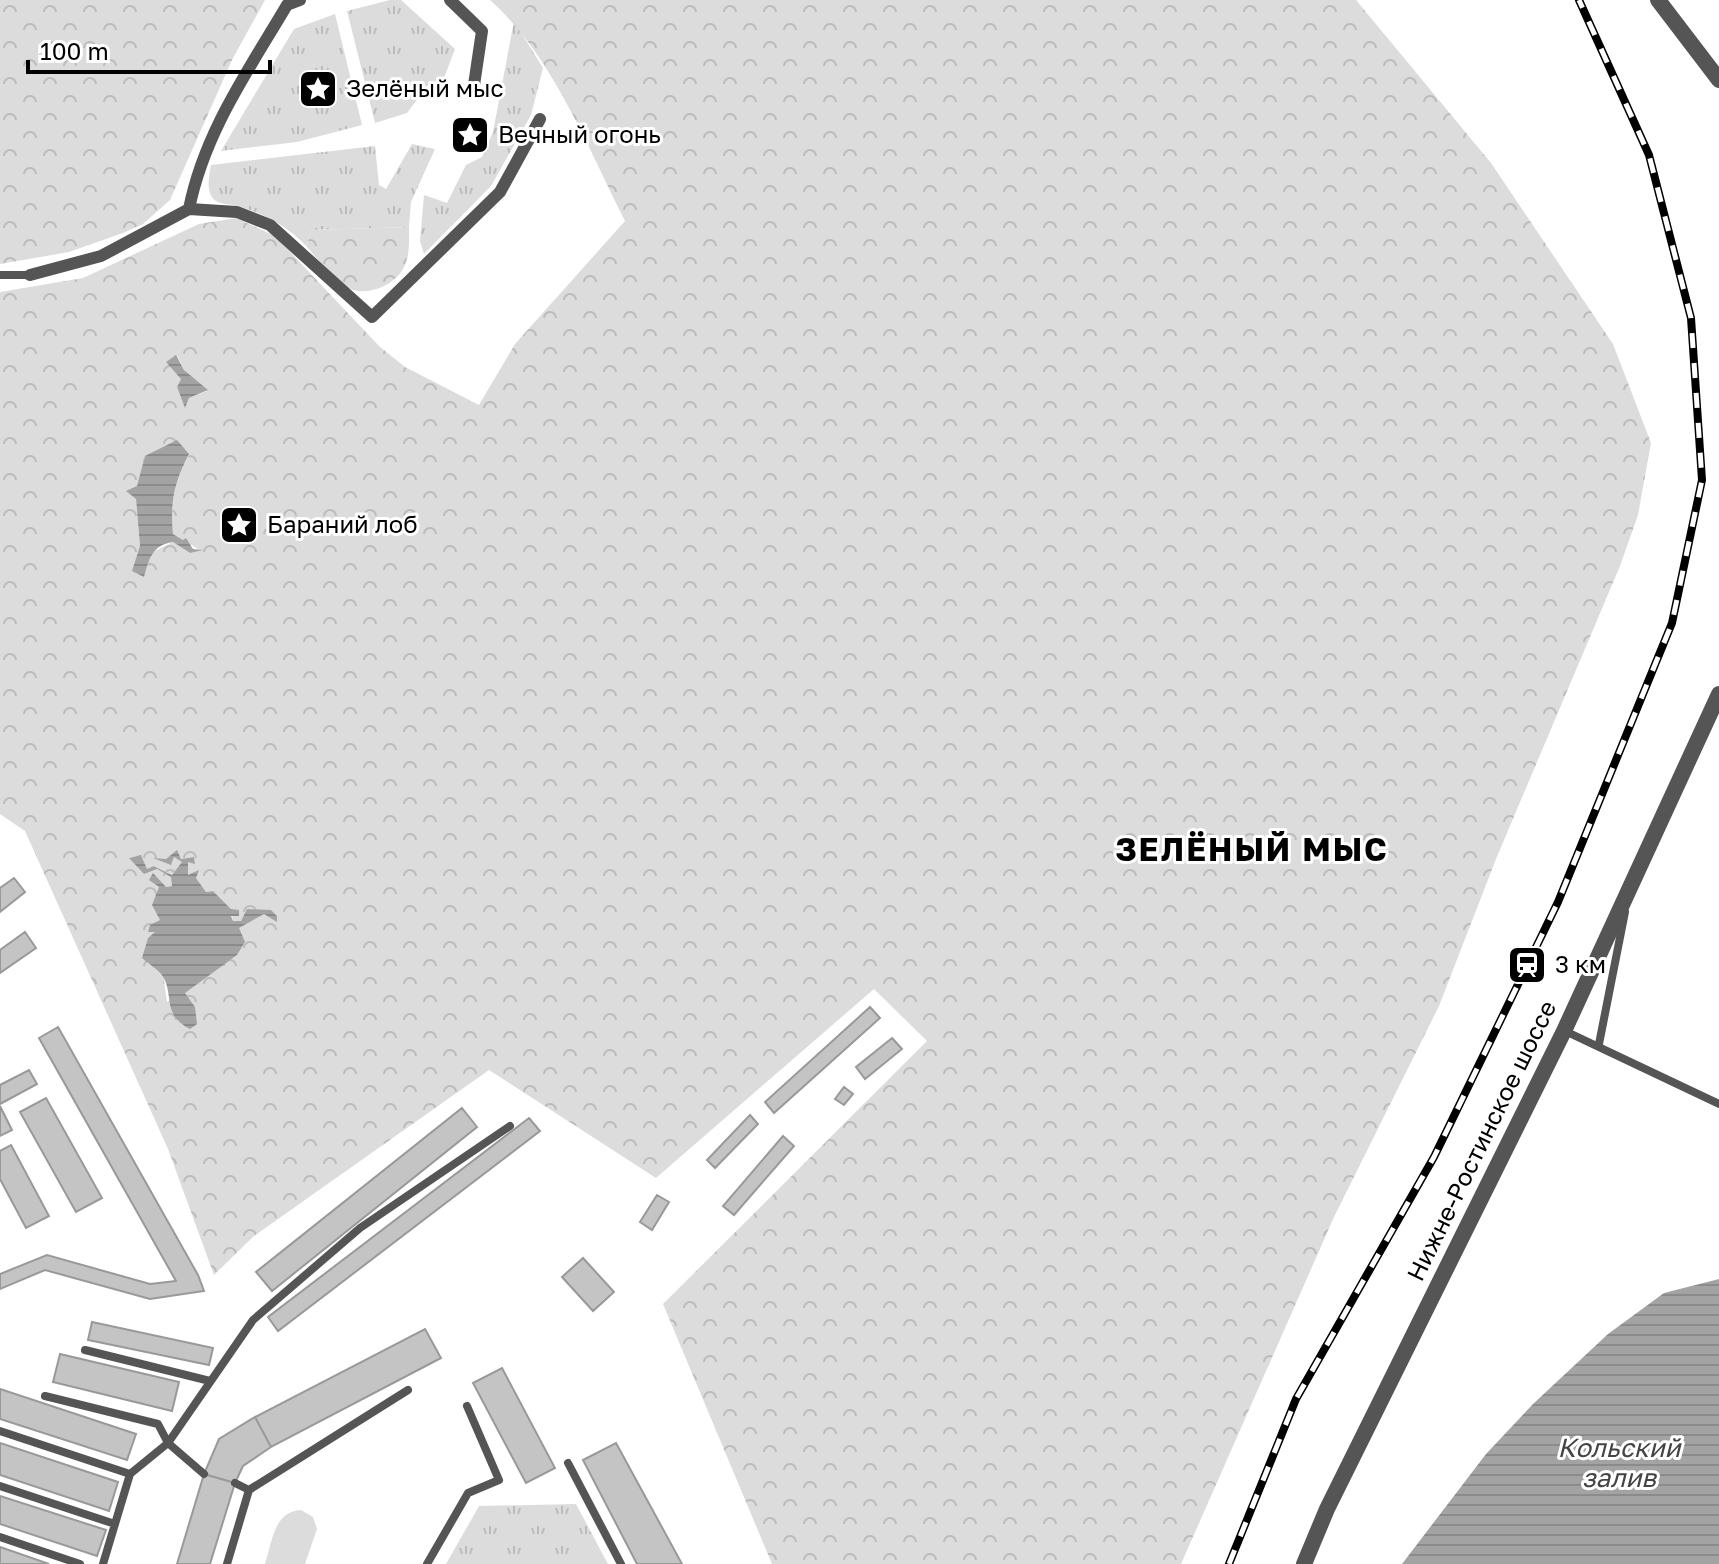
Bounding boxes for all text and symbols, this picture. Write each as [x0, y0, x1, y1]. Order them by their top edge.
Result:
scale bar [28, 24, 270, 74]
text: 100 m [40, 36, 109, 65]
place icon: Зелёный мыс [297, 68, 339, 110]
place label: Зелёный мыс [346, 73, 504, 102]
place icon: Вечный огонь [449, 114, 491, 156]
place label: Вечный огонь [498, 119, 661, 148]
place icon: Бараний лоб [218, 504, 260, 546]
place label: Бараний лоб [267, 509, 417, 538]
district label: ЗЕЛЁНЫЙ МЫС [1115, 830, 1389, 868]
station icon: 3 км [1506, 944, 1548, 986]
place label: 3 км [1555, 949, 1606, 978]
street label: Нижне-Ростинское шоссе [1400, 995, 1561, 1285]
water label: Кольский залив [1558, 1432, 1683, 1493]

